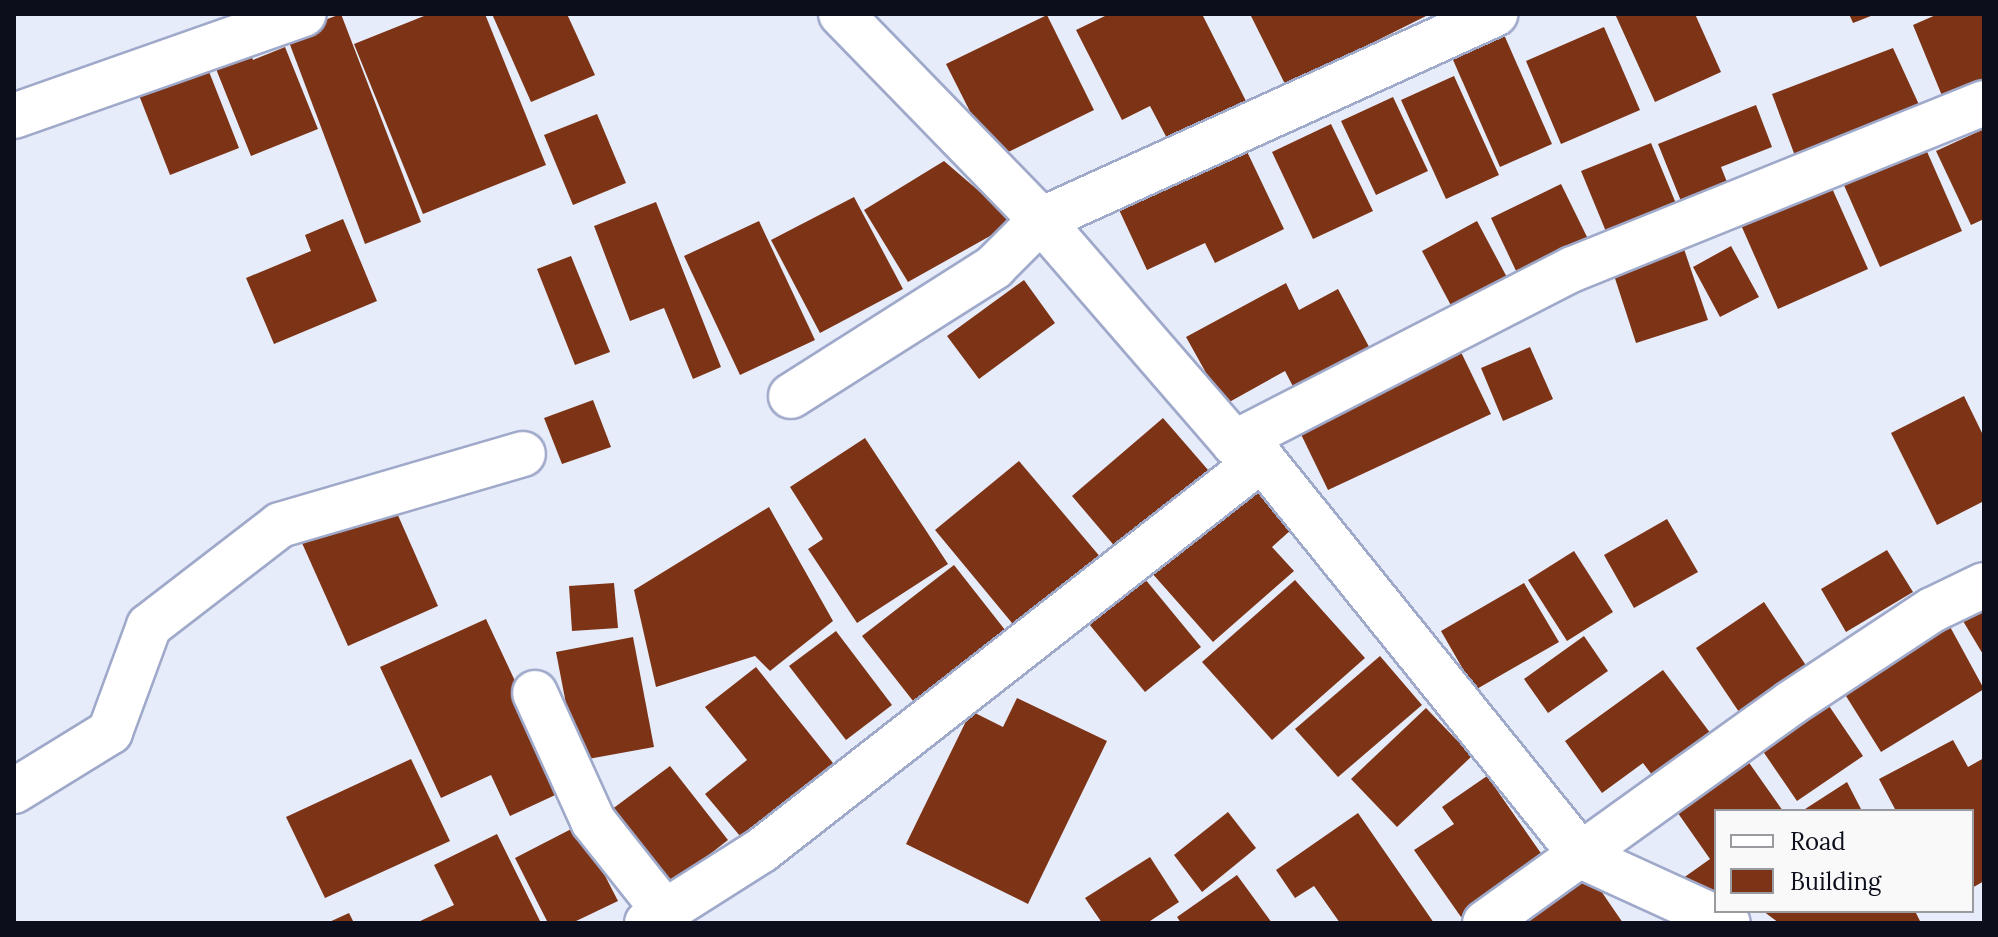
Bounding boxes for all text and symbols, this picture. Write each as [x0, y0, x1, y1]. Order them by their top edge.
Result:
legend [1714, 809, 1974, 913]
text: Road [1790, 826, 1846, 857]
text: Building [1790, 866, 1881, 897]

